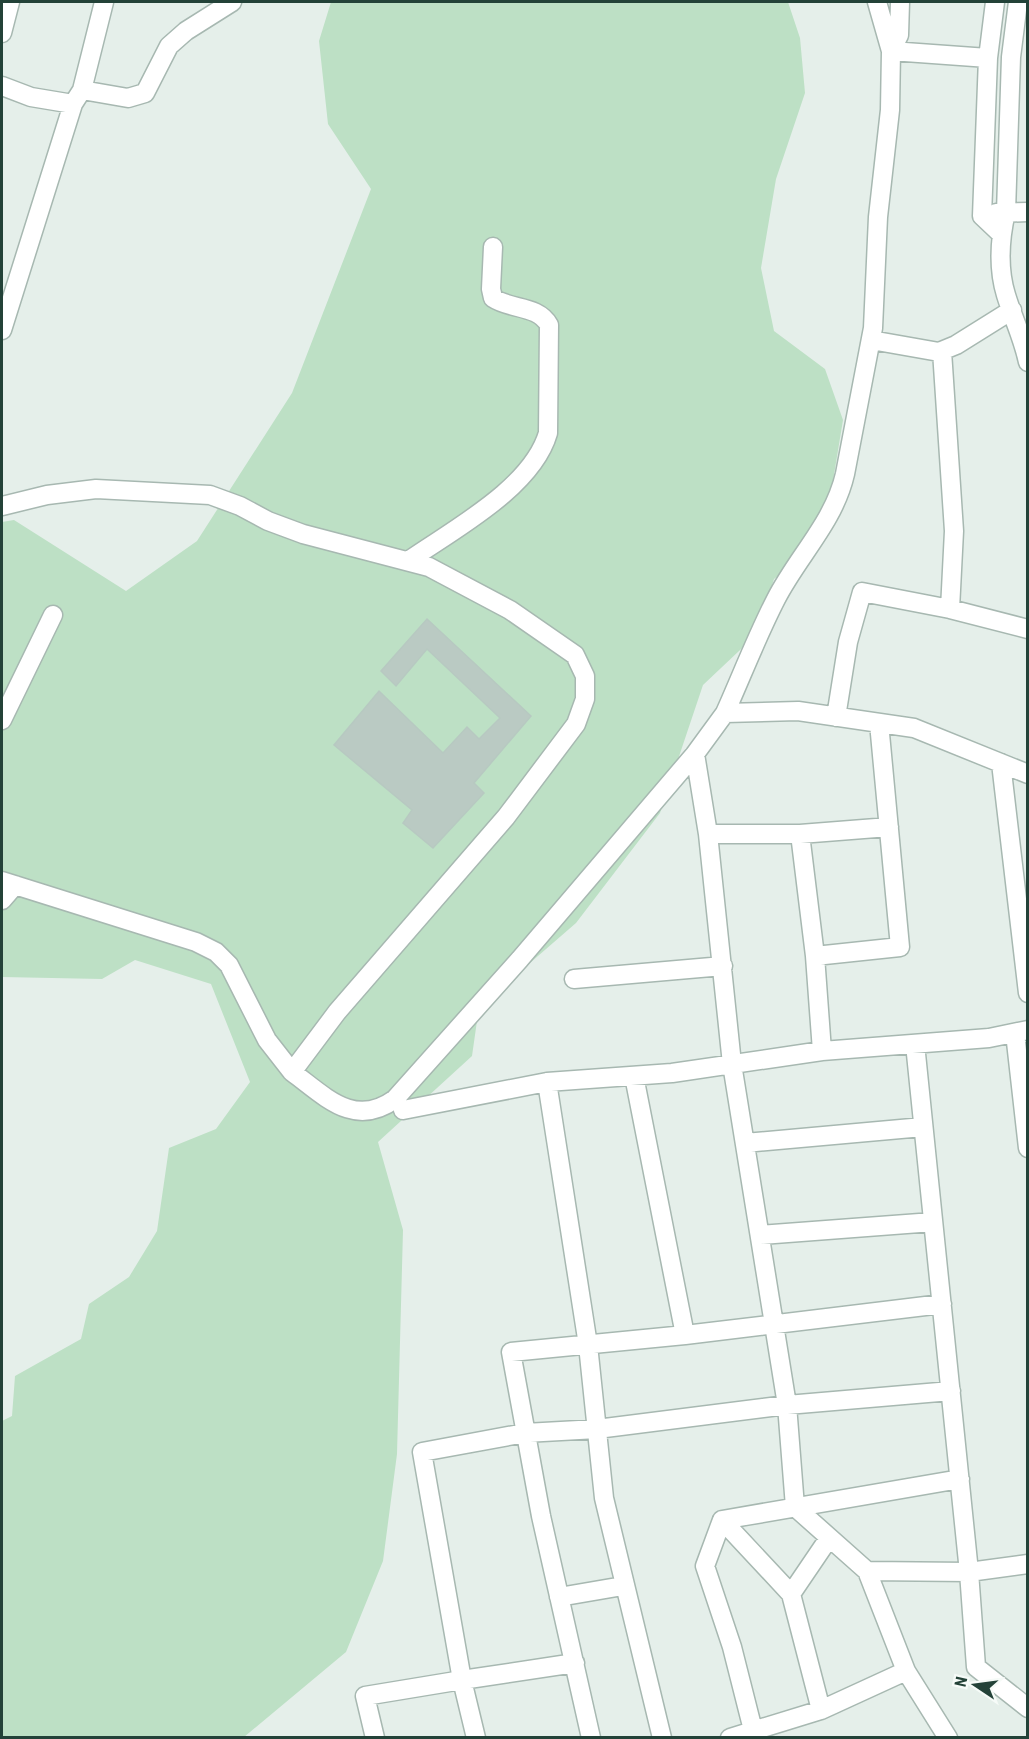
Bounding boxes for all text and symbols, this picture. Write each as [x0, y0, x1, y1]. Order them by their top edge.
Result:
north arrow [945, 1655, 1005, 1715]
text: N [951, 1675, 971, 1689]

